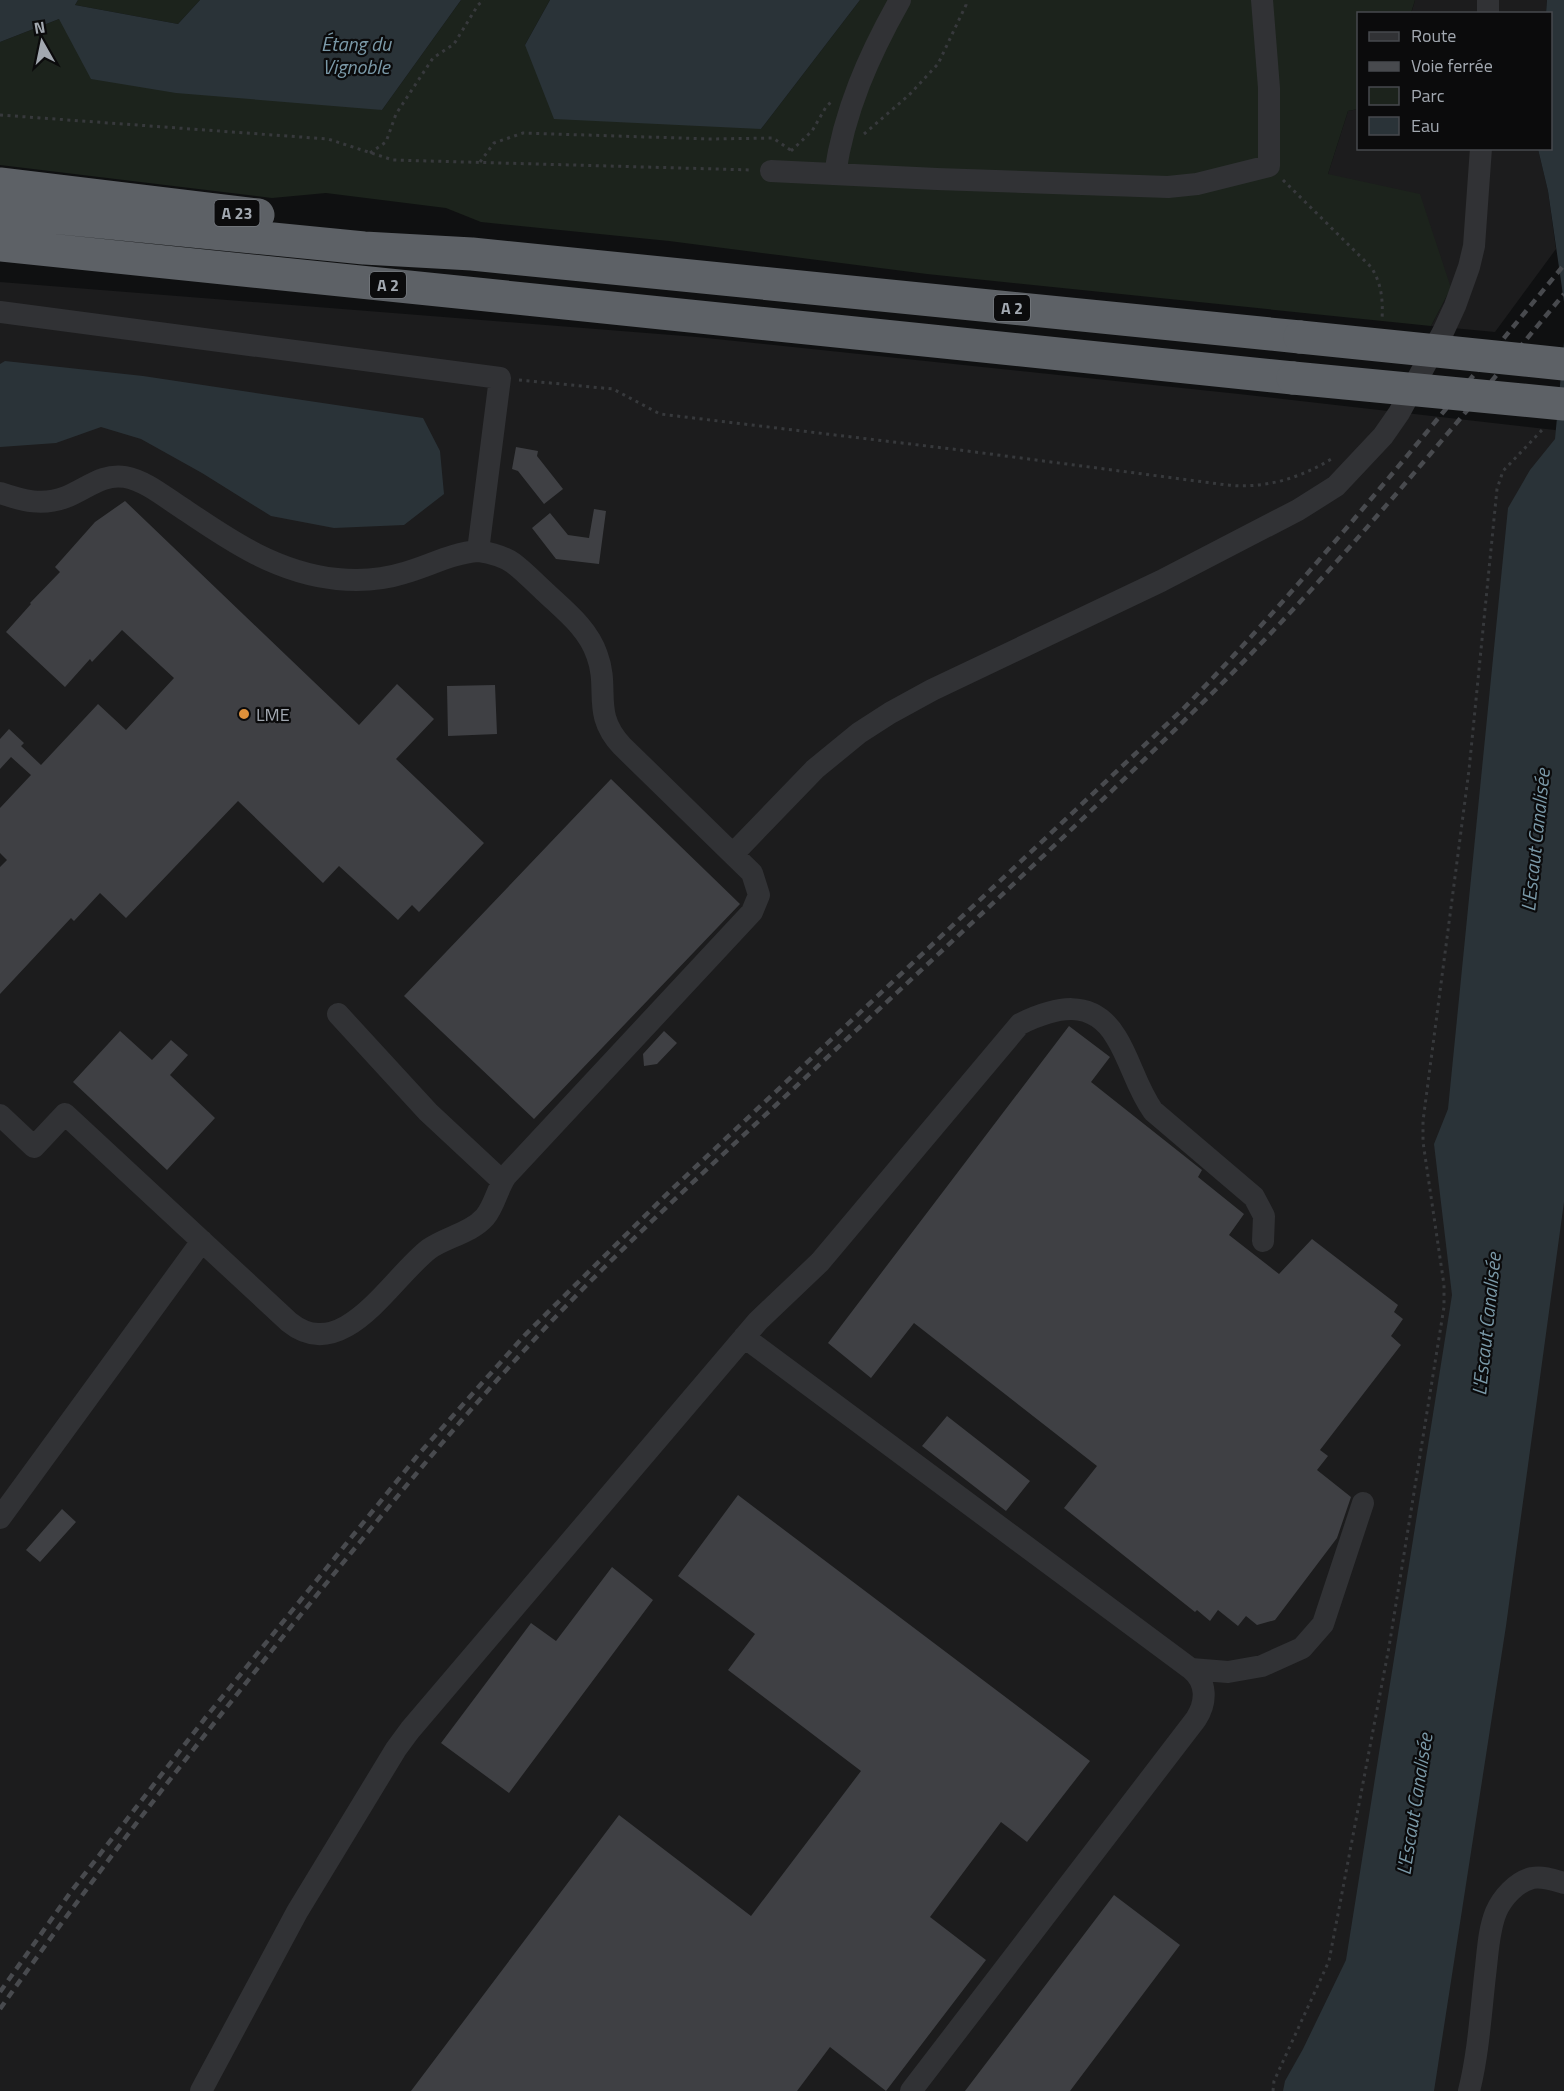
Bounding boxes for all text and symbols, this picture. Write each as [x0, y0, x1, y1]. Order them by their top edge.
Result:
north arrow [12, 12, 72, 72]
legend [1357, 12, 1552, 150]
text: N [32, 14, 47, 40]
text: Route [1411, 22, 1456, 49]
water label: Étang du Vignoble [321, 28, 392, 82]
text: Voie ferrée [1411, 52, 1493, 79]
text: Parc [1411, 82, 1445, 109]
text: Eau [1411, 112, 1440, 139]
road number: A 23 [214, 200, 260, 226]
road number: A 2 [370, 272, 406, 298]
road number: A 2 [994, 295, 1030, 321]
place label: LME [256, 701, 290, 728]
marker: LME [237, 707, 251, 721]
water label: L'Escaut Canalisée [1512, 766, 1558, 913]
water label: L'Escaut Canalisée [1463, 1250, 1509, 1397]
water label: L'Escaut Canalisée [1388, 1729, 1441, 1877]

